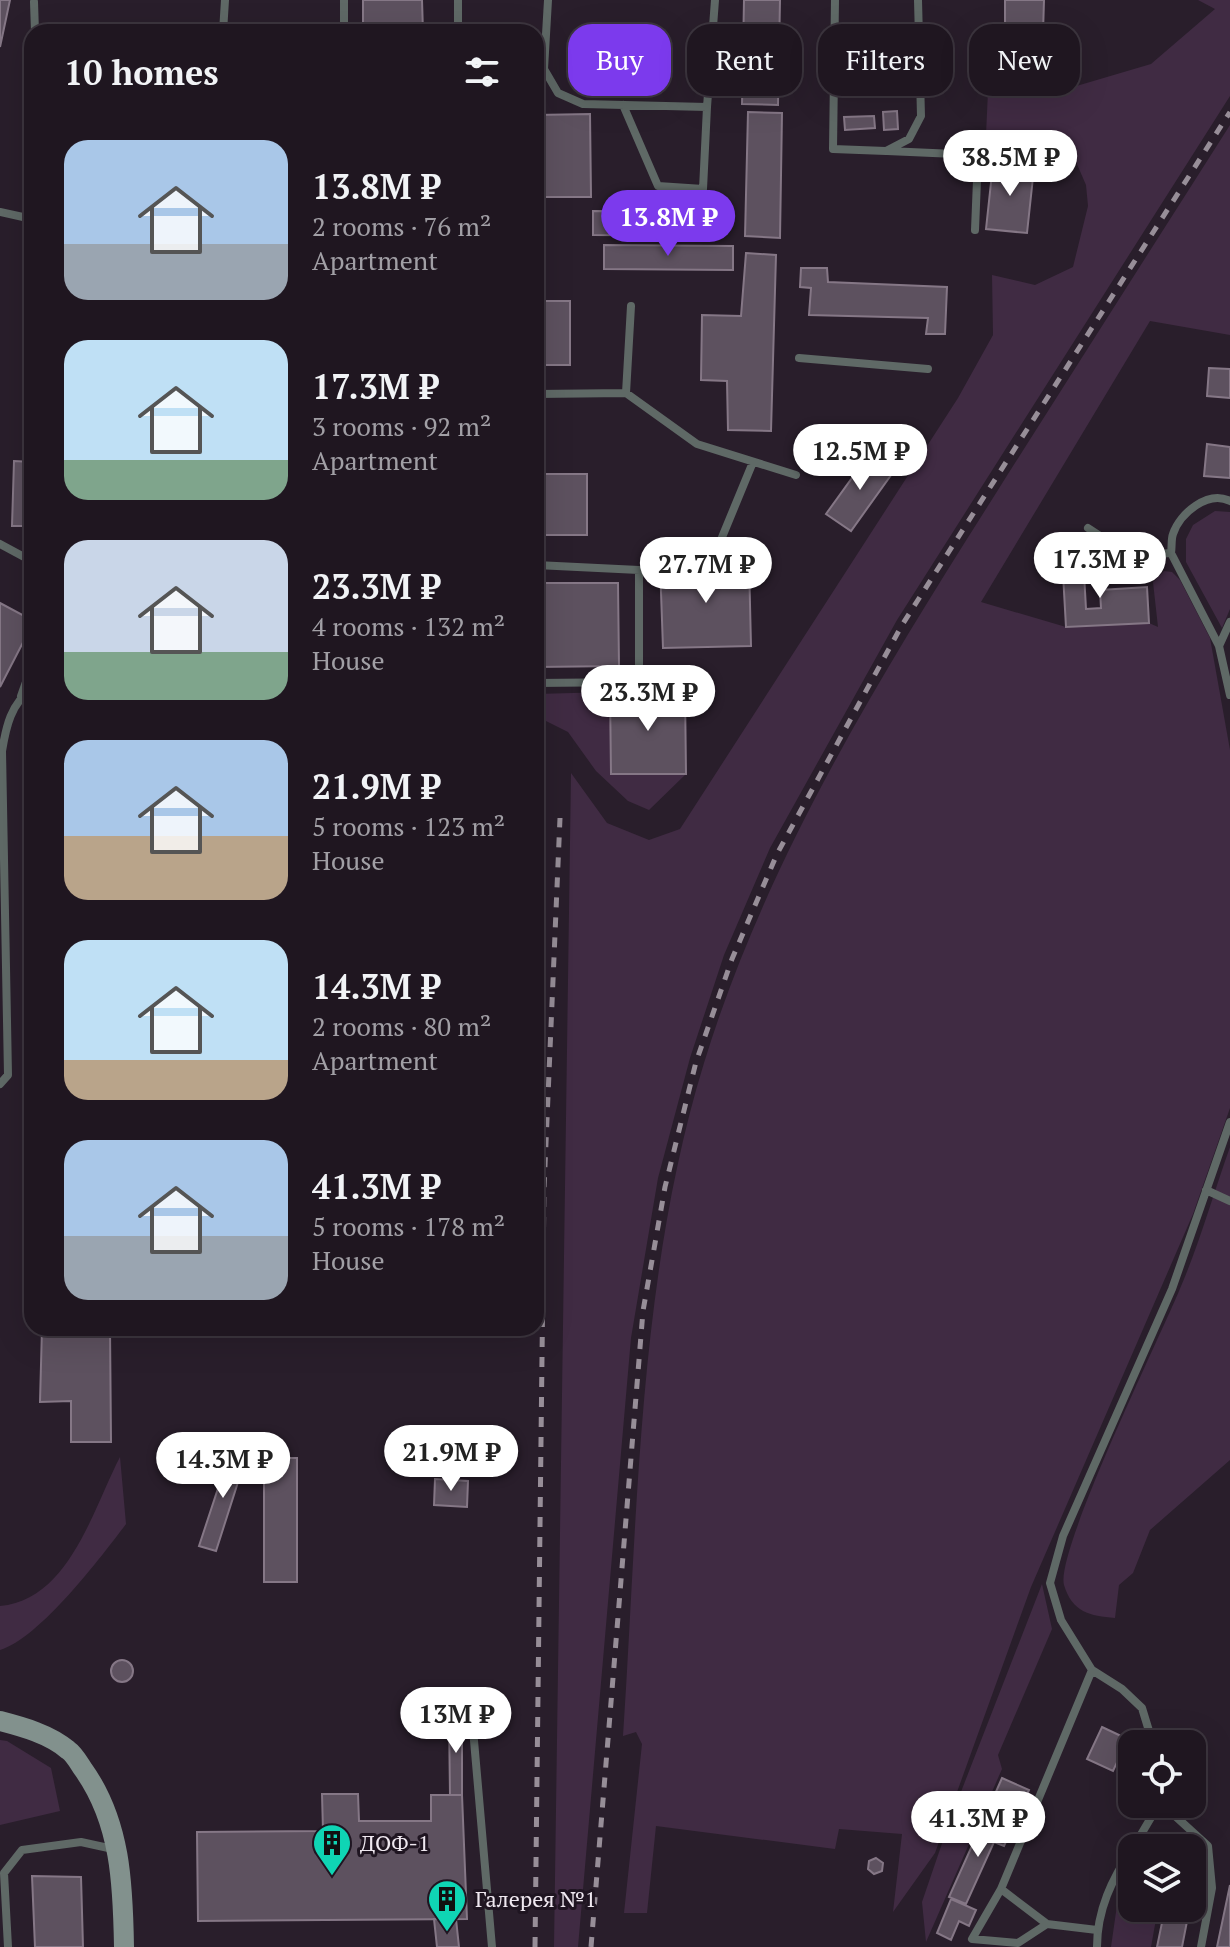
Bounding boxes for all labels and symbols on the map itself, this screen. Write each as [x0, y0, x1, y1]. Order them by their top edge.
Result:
pin: 38.5M ₽ [936, 130, 1084, 198]
pin: 13.8M ₽ [594, 190, 742, 258]
pin: 12.5M ₽ [786, 424, 934, 492]
pin: 17.3M ₽ [1026, 532, 1174, 600]
pin: 27.7M ₽ [632, 537, 780, 605]
pin: 23.3M ₽ [574, 665, 722, 733]
pin: 21.9M ₽ [377, 1425, 525, 1493]
pin: 14.3M ₽ [149, 1432, 297, 1500]
pin: 13M ₽ [400, 1687, 512, 1755]
pin: 41.3M ₽ [904, 1791, 1052, 1859]
building icon: ДОФ-1 [311, 1822, 353, 1877]
place label: ДОФ-1 [360, 1828, 430, 1857]
building icon: Галерея №1 [426, 1878, 468, 1933]
place label: Галерея №1 [475, 1884, 597, 1913]

